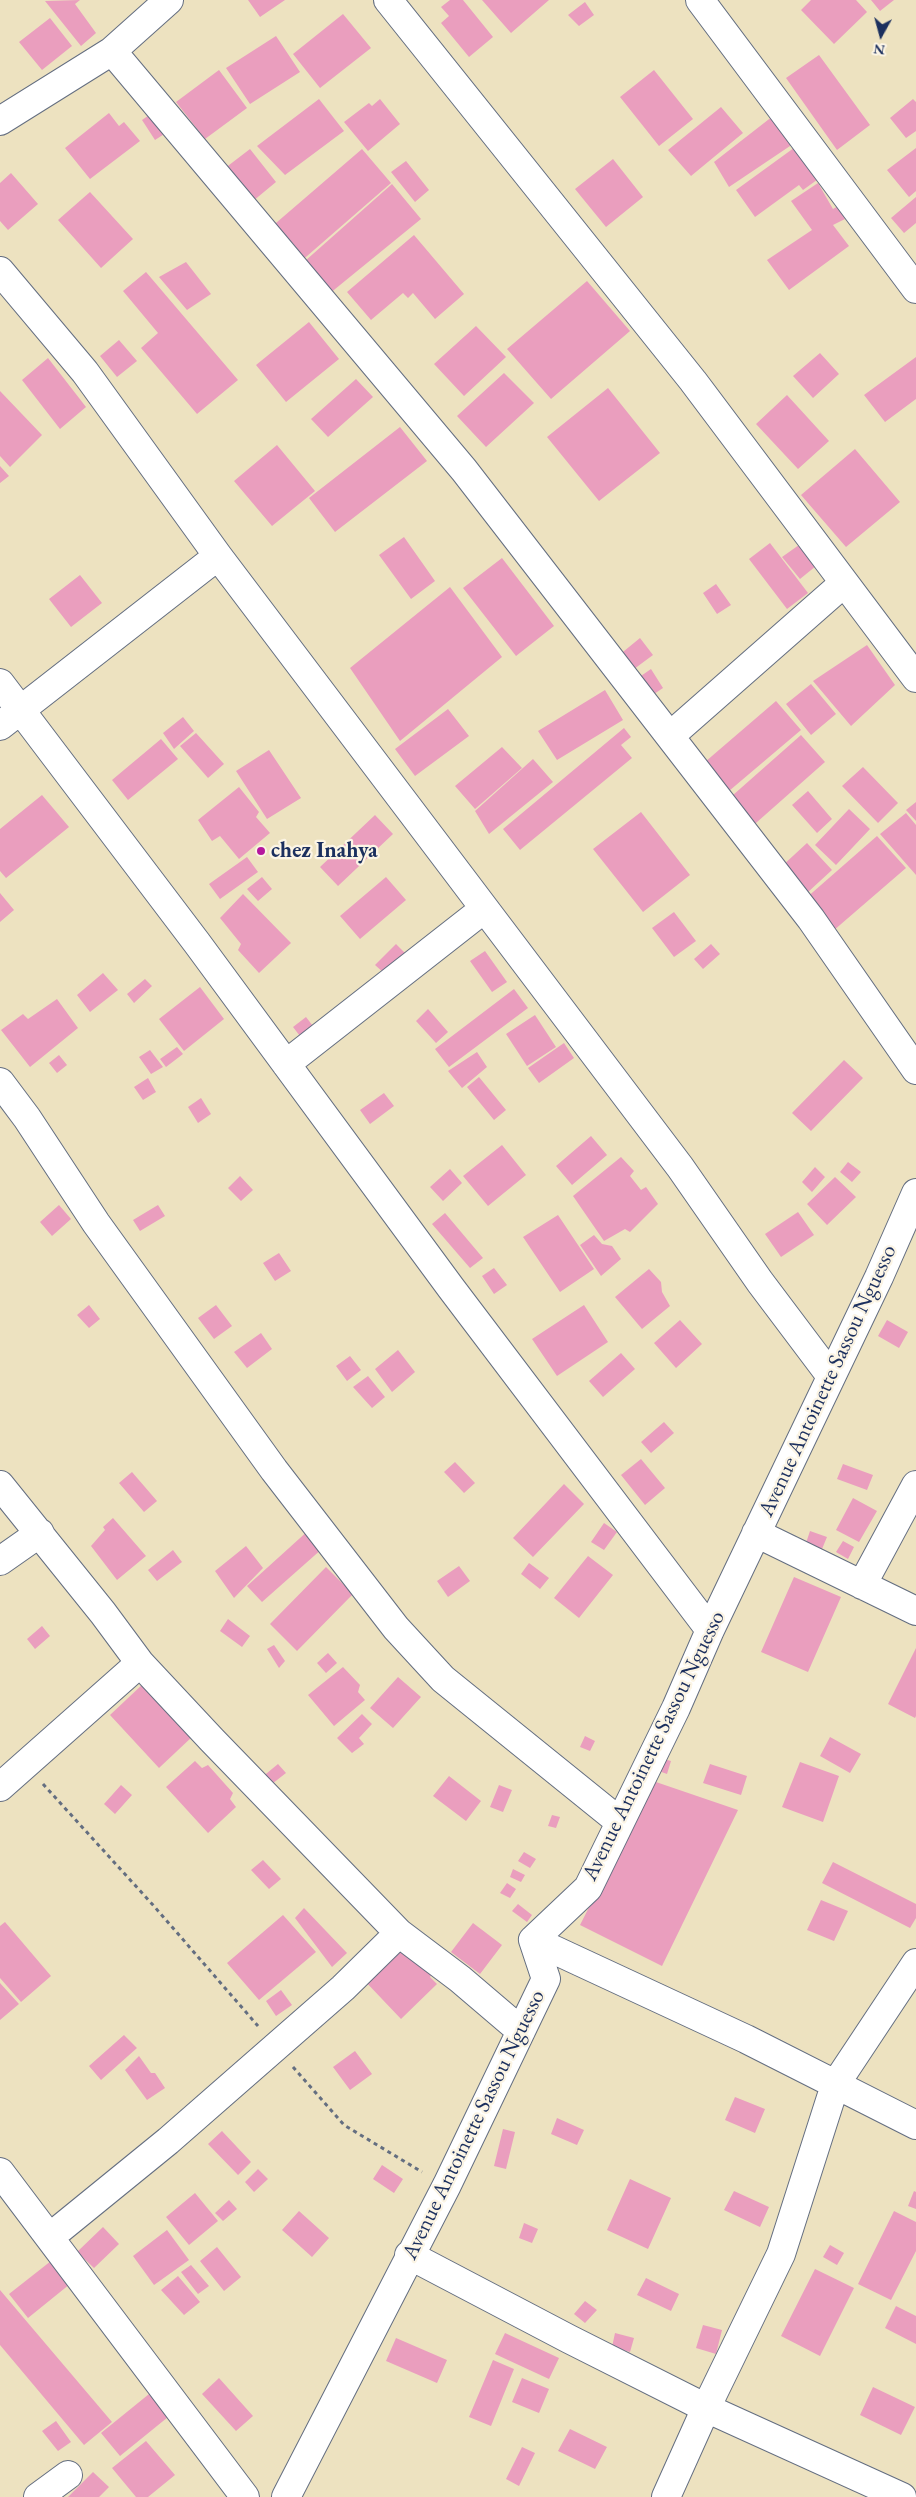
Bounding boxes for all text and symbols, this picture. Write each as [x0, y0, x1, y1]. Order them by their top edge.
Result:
north arrow [856, 10, 906, 60]
text: N [872, 40, 886, 60]
place label: chez Inahya [271, 838, 378, 864]
marker: chez Inahya [255, 845, 267, 857]
street label: Avenue Antoinette Sassou Nguesso [753, 1241, 903, 1521]
street label: Avenue Antoinette Sassou Nguesso [577, 1607, 731, 1885]
street label: Avenue Antoinette Sassou Nguesso [397, 1986, 551, 2264]

